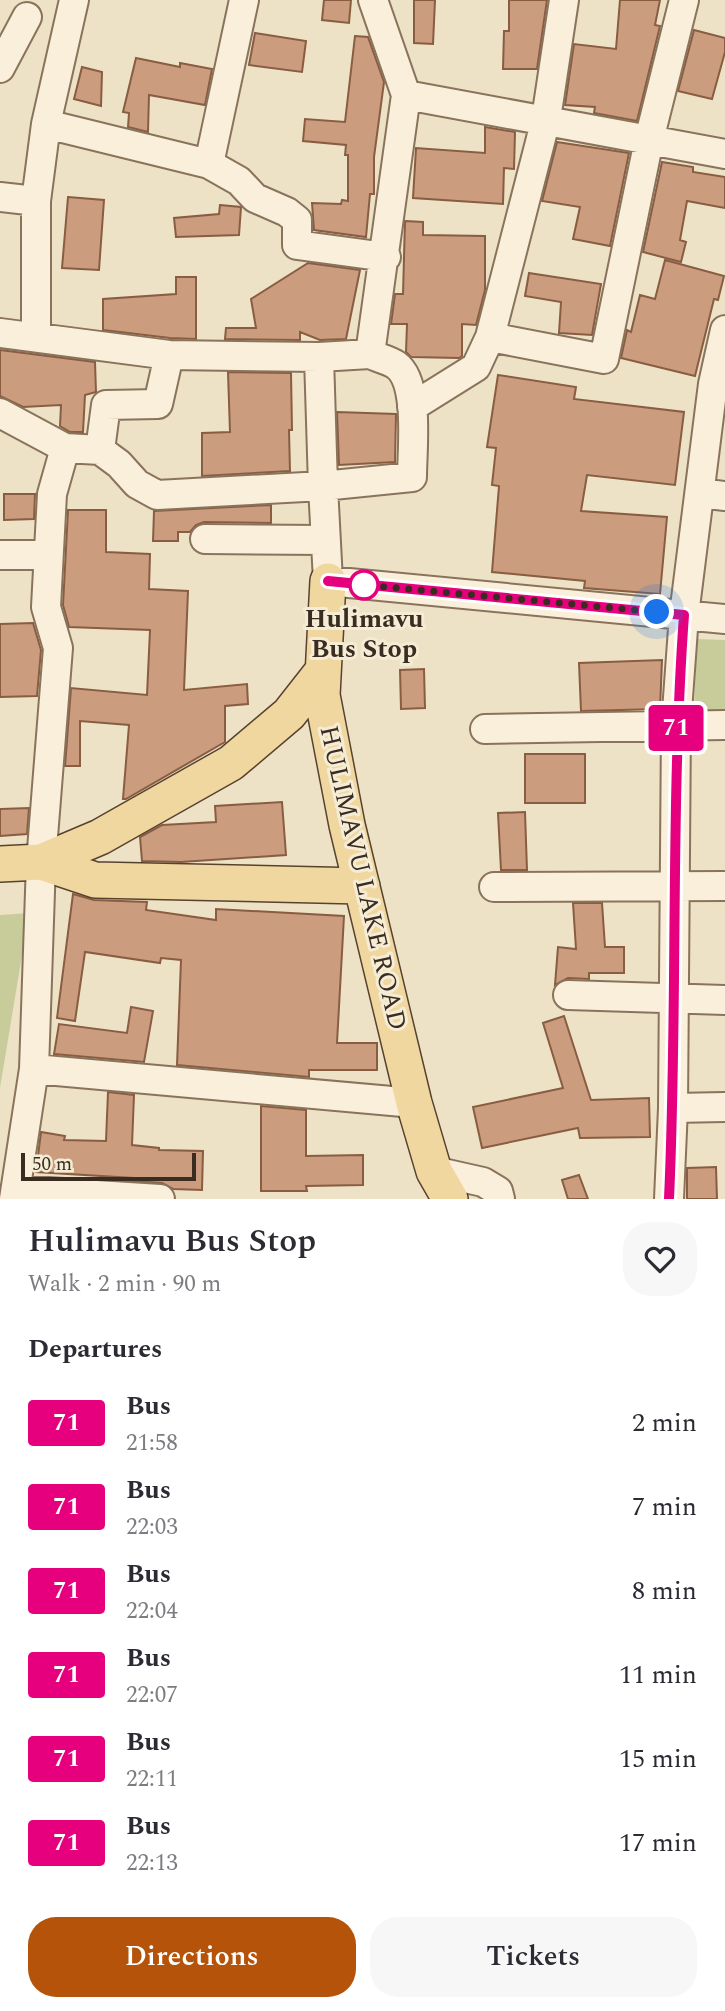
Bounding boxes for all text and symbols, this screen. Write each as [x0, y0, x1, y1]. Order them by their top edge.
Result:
marker: Hulimavu Bus Stop [349, 570, 379, 600]
your location [639, 594, 674, 629]
place label: Hulimavu Bus Stop [305, 599, 423, 669]
line badge: 71 [644, 705, 708, 751]
text: 71 [663, 710, 689, 746]
street label: HULIMAVU LAKE ROAD [308, 722, 418, 1034]
scale bar [21, 1150, 196, 1182]
text: 50 m [32, 1150, 72, 1179]
text: Hulimavu Bus Stop [28, 1216, 316, 1266]
button: heart [623, 1222, 697, 1296]
text: Walk · 2 min · 90 m [28, 1267, 221, 1302]
text: Departures [28, 1329, 162, 1369]
text: Bus [126, 1386, 171, 1426]
text: 2 min [632, 1403, 697, 1443]
text: 71 [53, 1405, 80, 1441]
text: 21:58 [126, 1426, 178, 1461]
text: Bus [126, 1470, 171, 1510]
text: 7 min [632, 1487, 697, 1527]
text: 71 [53, 1489, 80, 1525]
text: 22:03 [126, 1510, 178, 1545]
text: Bus [126, 1554, 171, 1594]
text: 8 min [632, 1571, 697, 1611]
text: 71 [53, 1573, 80, 1609]
text: 22:04 [126, 1594, 178, 1629]
text: Bus [126, 1638, 171, 1678]
text: 11 min [619, 1655, 697, 1695]
text: 71 [53, 1657, 80, 1693]
text: 22:07 [126, 1678, 178, 1713]
text: Bus [126, 1722, 171, 1762]
text: 15 min [619, 1739, 697, 1779]
text: 71 [53, 1741, 80, 1777]
text: 22:11 [126, 1762, 178, 1797]
text: Bus [126, 1806, 171, 1846]
text: 17 min [619, 1823, 697, 1863]
text: 71 [53, 1825, 80, 1861]
text: 22:13 [126, 1846, 178, 1881]
button: Directions [28, 1917, 356, 1997]
button: Tickets [370, 1917, 697, 1997]

